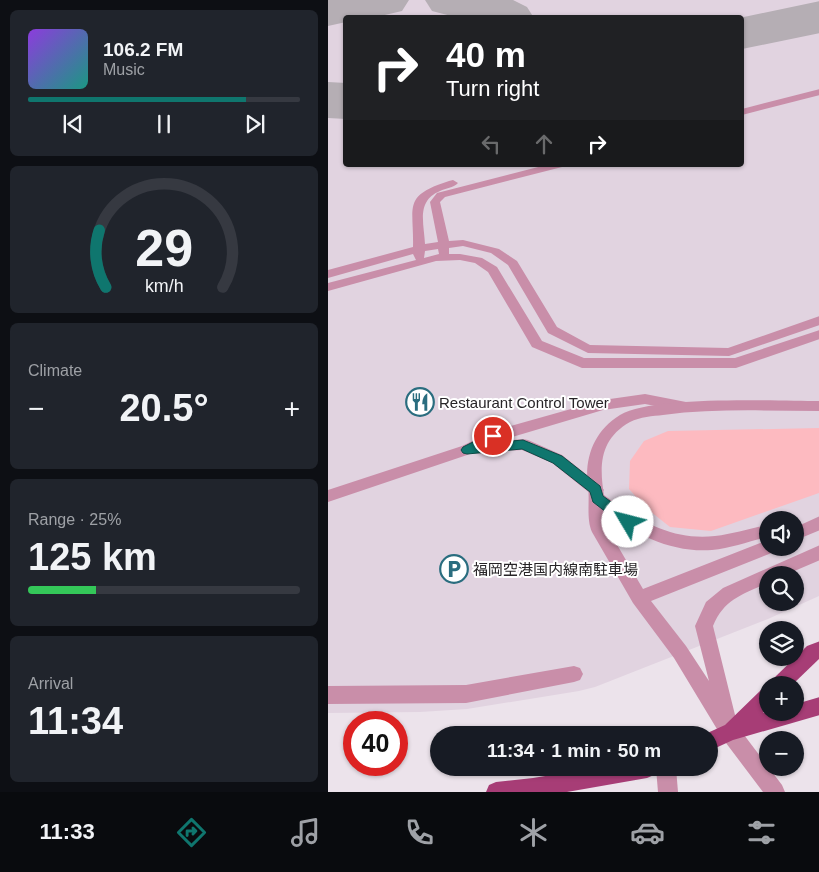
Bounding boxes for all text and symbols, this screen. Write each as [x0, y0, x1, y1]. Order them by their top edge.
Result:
icon: right [363, 35, 428, 100]
text: 40 m [446, 35, 526, 74]
text: 106.2 FM [103, 39, 183, 60]
text: Music [103, 61, 145, 78]
text: Turn right [446, 76, 539, 101]
icon: previous [59, 110, 87, 138]
icon: pause [150, 110, 178, 138]
icon: next [241, 110, 269, 138]
icon: left [477, 130, 505, 158]
icon: ahead [530, 130, 558, 158]
icon: right [583, 130, 611, 158]
text: 29 [135, 219, 193, 277]
text: km/h [145, 276, 183, 296]
text: Climate [28, 362, 82, 379]
text: 20.5° [119, 387, 209, 429]
restaurant icon: Restaurant Control Tower [405, 387, 435, 417]
text: − [28, 393, 44, 424]
text: + [284, 393, 300, 424]
place label: Restaurant Control Tower [439, 394, 609, 411]
pin [472, 415, 514, 457]
icon: arrive [479, 422, 507, 450]
position arrow [601, 495, 653, 547]
text: Range · 25% [28, 511, 121, 528]
map controls [759, 511, 804, 776]
button: sound [759, 511, 804, 556]
text: 125 km [28, 536, 157, 578]
parking icon: 福岡空港国内線南駐車場 [439, 554, 469, 584]
place label: 福岡空港国内線南駐車場 [473, 561, 638, 578]
button: search [759, 566, 804, 611]
button: layers [759, 621, 804, 666]
text: Arrival [28, 675, 73, 692]
button: + [759, 676, 804, 721]
text: 11:34 [28, 700, 123, 742]
speed limit sign: 40 [343, 711, 408, 776]
button: − [759, 731, 804, 776]
text: 11:34 · 1 min · 50 m [487, 740, 661, 761]
icon: directions [174, 815, 209, 850]
icon: music [288, 815, 323, 850]
icon: phone [402, 815, 437, 850]
icon: climate [516, 815, 551, 850]
icon: car [630, 815, 665, 850]
icon: filters [744, 815, 779, 850]
text: 11:33 [40, 819, 95, 844]

